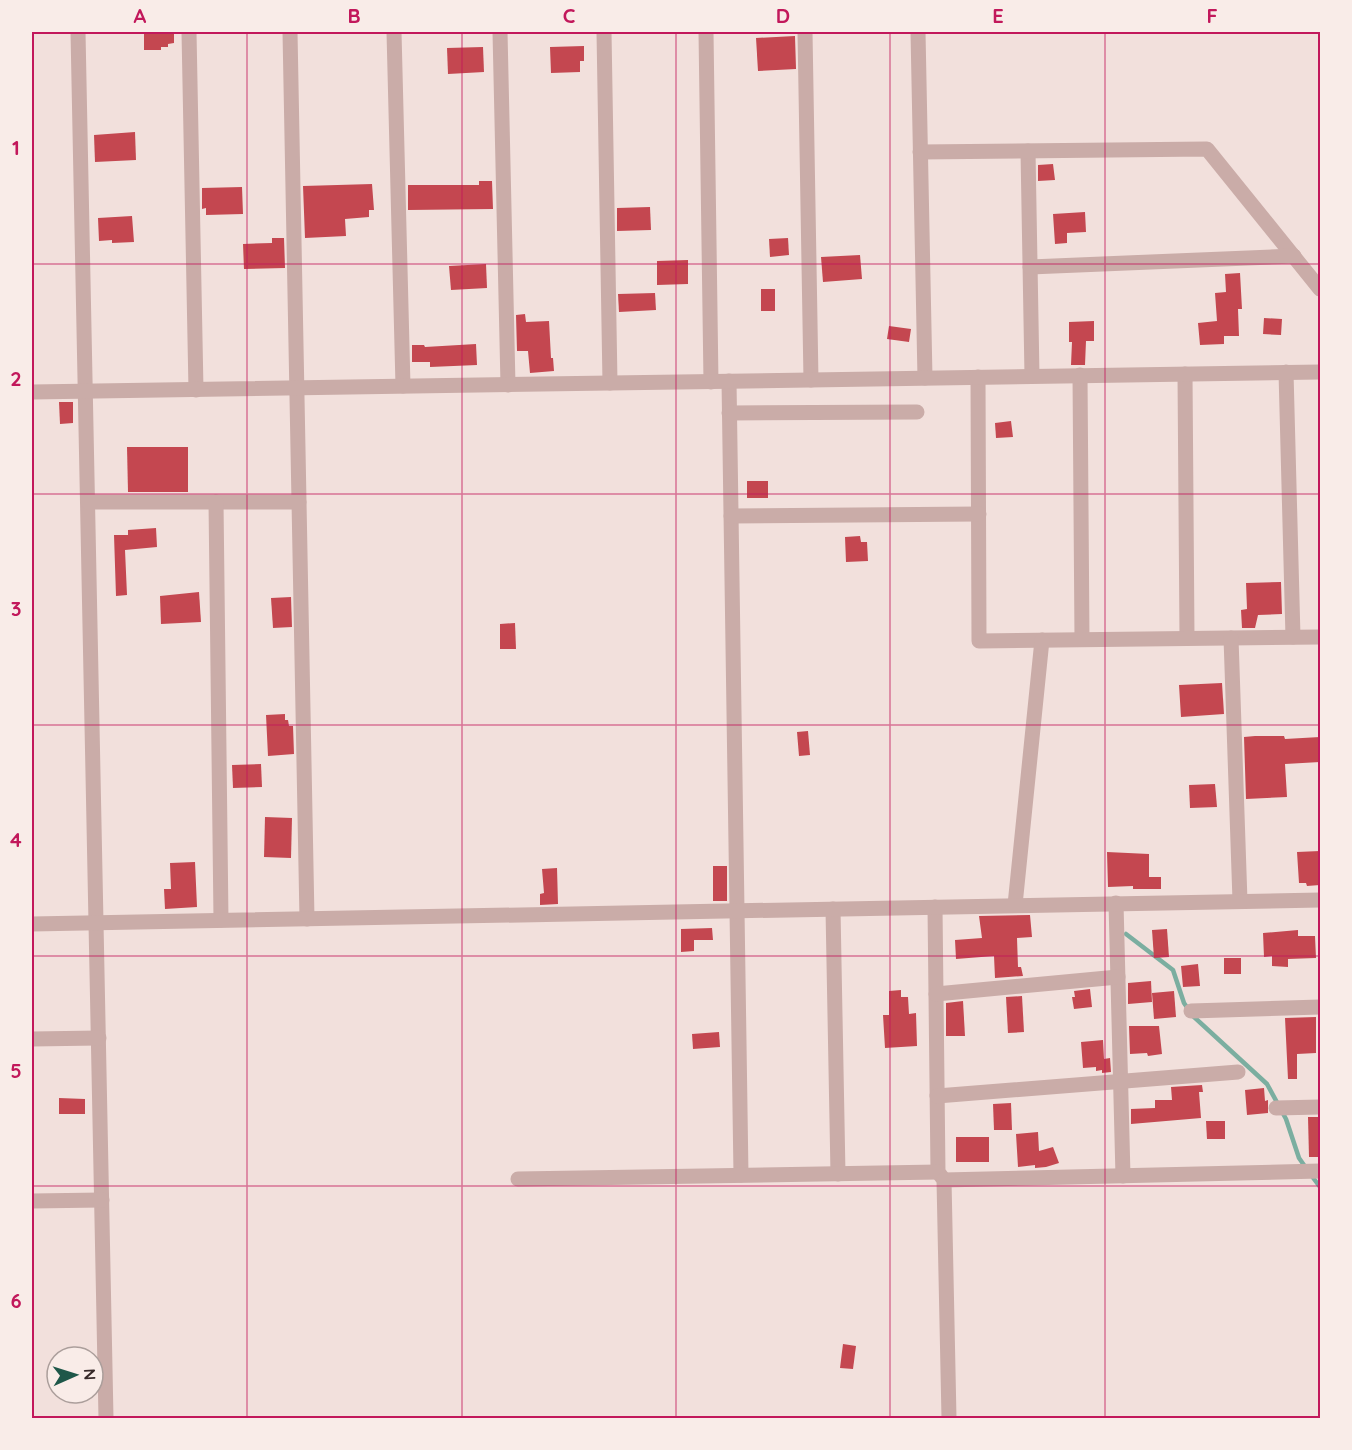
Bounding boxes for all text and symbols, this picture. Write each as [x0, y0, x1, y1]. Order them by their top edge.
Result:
text: A [134, 3, 147, 28]
text: B [347, 3, 361, 28]
text: C [563, 3, 576, 28]
text: D [776, 3, 790, 28]
text: E [992, 3, 1004, 28]
text: F [1206, 3, 1218, 28]
text: 1 [12, 135, 20, 160]
text: 2 [10, 366, 22, 391]
text: 3 [11, 596, 21, 621]
text: 4 [10, 827, 22, 852]
text: 5 [10, 1058, 22, 1083]
text: 6 [10, 1288, 22, 1313]
north arrow [45, 1345, 105, 1405]
text: N [80, 1368, 100, 1381]

